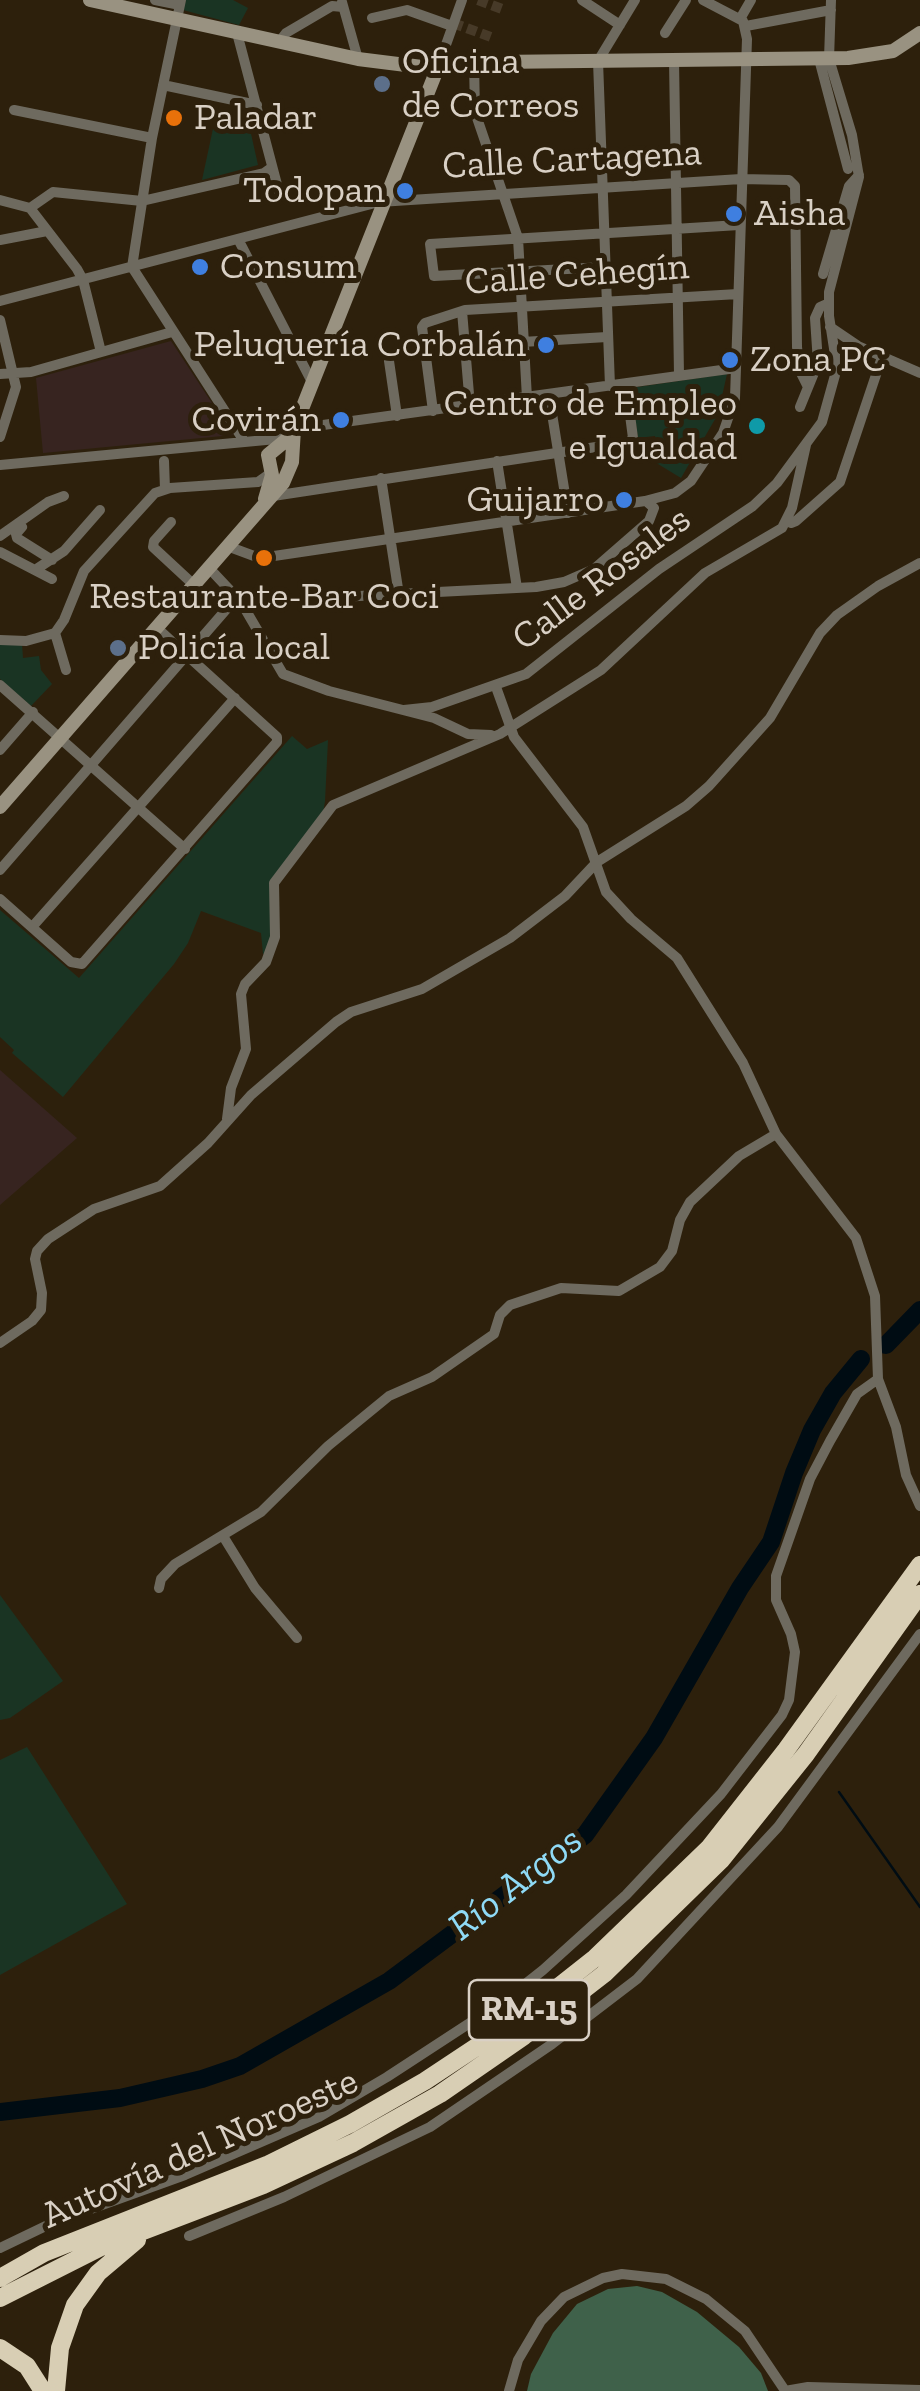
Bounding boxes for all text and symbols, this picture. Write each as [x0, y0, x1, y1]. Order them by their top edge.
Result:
place label: Oficina de Correos [402, 39, 579, 128]
marker: Oficina de Correos [371, 73, 393, 95]
place label: Paladar [194, 95, 318, 141]
marker: Paladar [163, 107, 185, 129]
street label: Calle Cartagena [441, 130, 703, 190]
place label: Todopan [243, 168, 385, 214]
marker: Todopan [394, 180, 416, 202]
place label: Aisha [754, 191, 846, 237]
marker: Aisha [723, 203, 745, 225]
place label: Consum [220, 244, 357, 290]
street label: Calle Cehegín [463, 244, 691, 306]
marker: Consum [189, 256, 211, 278]
place label: Peluquería Corbalán [194, 322, 526, 368]
marker: Peluquería Corbalán [535, 334, 557, 356]
place label: Zona PC [750, 337, 887, 383]
marker: Zona PC [719, 349, 741, 371]
place label: Centro de Empleo e Igualdad [444, 381, 737, 470]
place label: Covirán [191, 397, 321, 443]
marker: Covirán [330, 409, 352, 431]
marker: Centro de Empleo e Igualdad [746, 415, 768, 437]
place label: Guijarro [466, 477, 604, 523]
marker: Guijarro [613, 489, 635, 511]
street label: Calle Rosales [504, 497, 700, 661]
marker: Restaurante-Bar Coci [253, 547, 275, 569]
place label: Restaurante-Bar Coci [89, 574, 439, 620]
place label: Policía local [138, 625, 330, 671]
marker: Policía local [107, 637, 129, 659]
water label: Río Argos [439, 1817, 593, 1951]
road number: RM-15 [469, 1980, 589, 2040]
street label: Autovía del Noroeste [35, 2059, 365, 2239]

